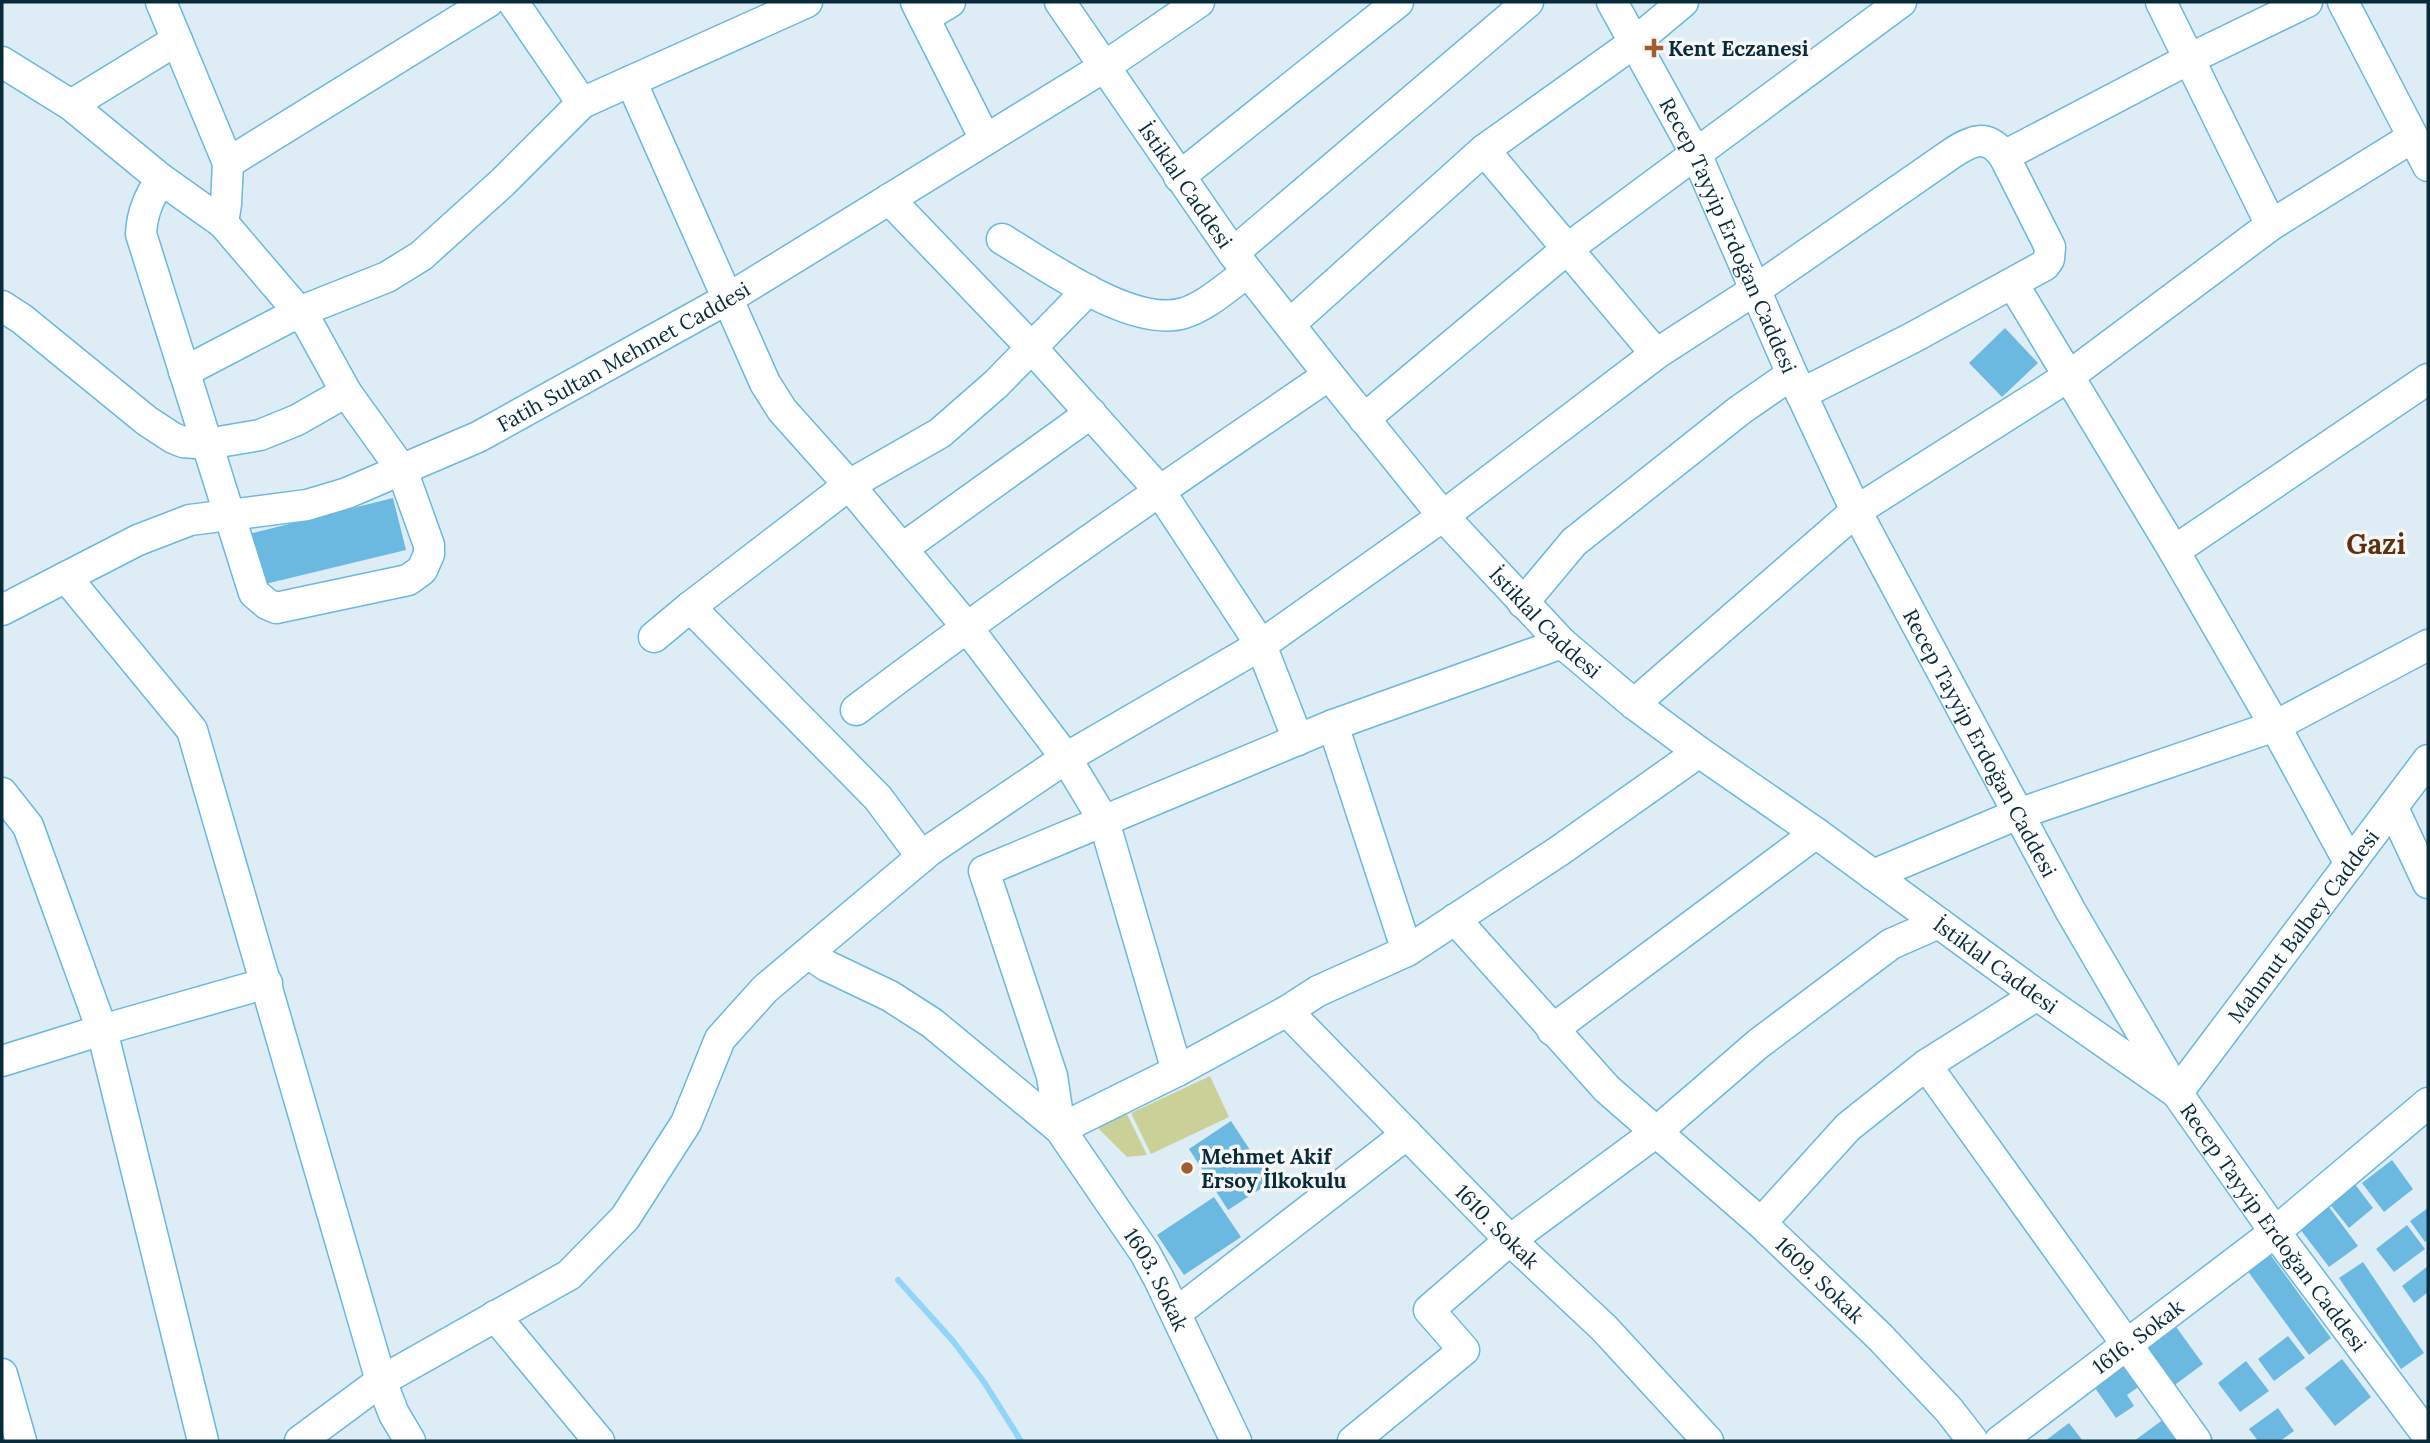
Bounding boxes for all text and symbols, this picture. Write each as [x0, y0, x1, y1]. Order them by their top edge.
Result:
place label: Kent Eczanesi [1668, 35, 1809, 62]
marker: Kent Eczanesi [1646, 40, 1662, 56]
street label: Recep Tayyip Erdoğan Caddesi [1654, 92, 1803, 377]
street label: İstiklal Caddesi [1133, 116, 1239, 253]
street label: Fatih Sultan Mehmet Caddesi [492, 275, 755, 437]
district label: Gazi [2346, 526, 2406, 562]
street label: İstiklal Caddesi [1484, 561, 1607, 684]
street label: Recep Tayyip Erdoğan Caddesi [1897, 604, 2063, 882]
street label: Mahmut Balbey Caddesi [2221, 824, 2385, 1028]
street label: İstiklal Caddesi [1928, 910, 2063, 1019]
street label: Recep Tayyip Erdoğan Caddesi [2175, 1098, 2373, 1357]
place label: Mehmet Akif Ersoy İlkokulu [1201, 1143, 1346, 1194]
marker: Mehmet Akif Ersoy İlkokulu [1179, 1160, 1195, 1176]
street label: 1610. Sokak [1449, 1178, 1546, 1275]
street label: 1603. Sokak [1118, 1223, 1195, 1336]
street label: 1609. Sokak [1770, 1231, 1871, 1329]
street label: 1616. Sokak [2087, 1292, 2189, 1380]

